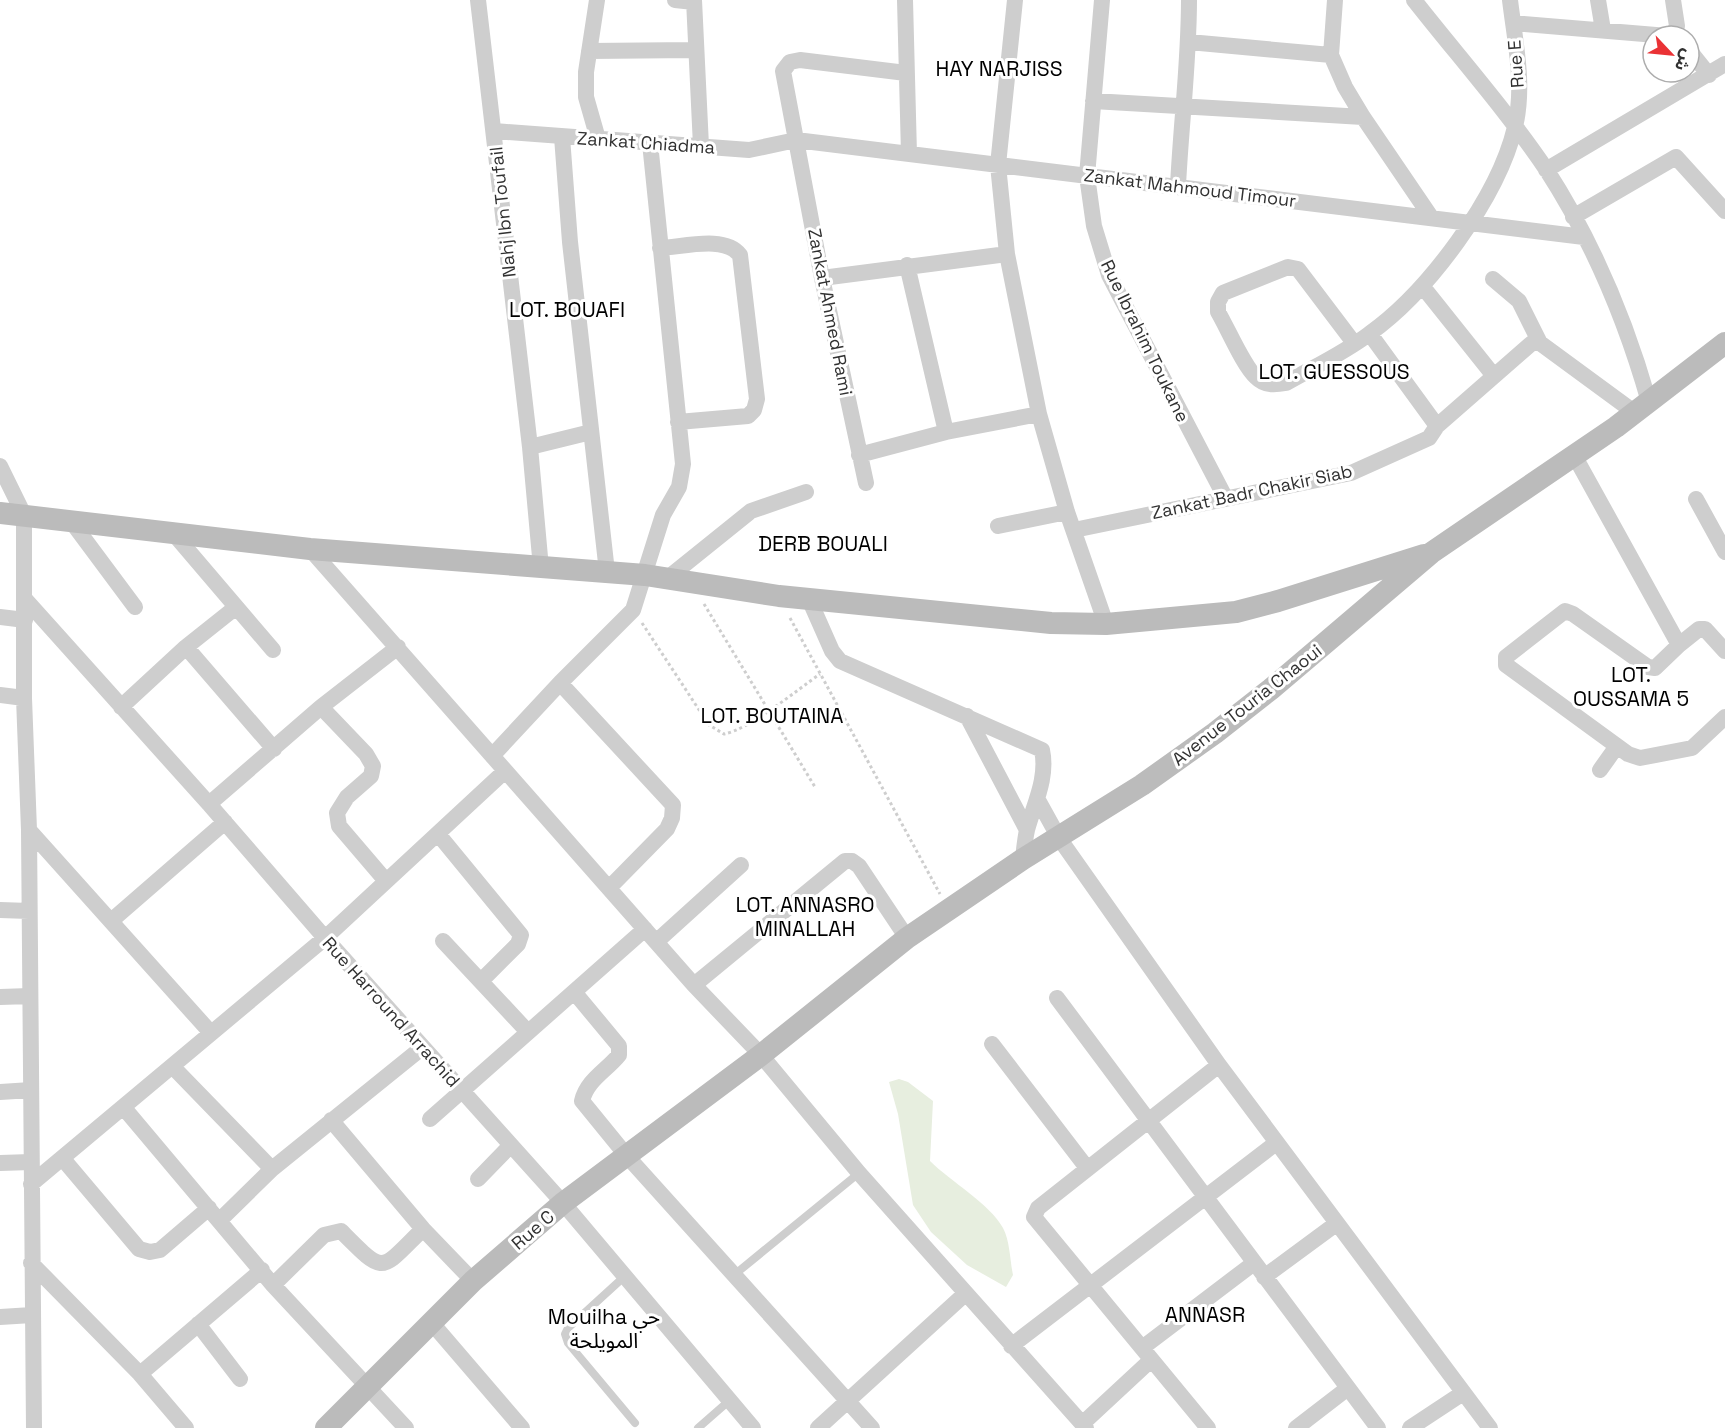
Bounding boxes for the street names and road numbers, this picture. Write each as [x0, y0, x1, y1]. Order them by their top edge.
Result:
street label: Rue E [1502, 39, 1529, 89]
street label: Zankat Chiadma [576, 126, 716, 159]
street label: Nahj Ibn Toufail [484, 145, 521, 279]
street label: Zankat Mahmoud Timour [1083, 163, 1298, 212]
street label: Zankat Ahmed Rami [803, 226, 858, 398]
street label: Rue Ibrahim Toukane [1096, 256, 1195, 426]
street label: Zankat Badr Chakir Siab [1149, 459, 1354, 524]
street label: Avenue Touria Chaoui [1167, 639, 1326, 770]
street label: Rue Harround Arrachid [318, 932, 465, 1092]
street label: Rue C [507, 1205, 559, 1254]

